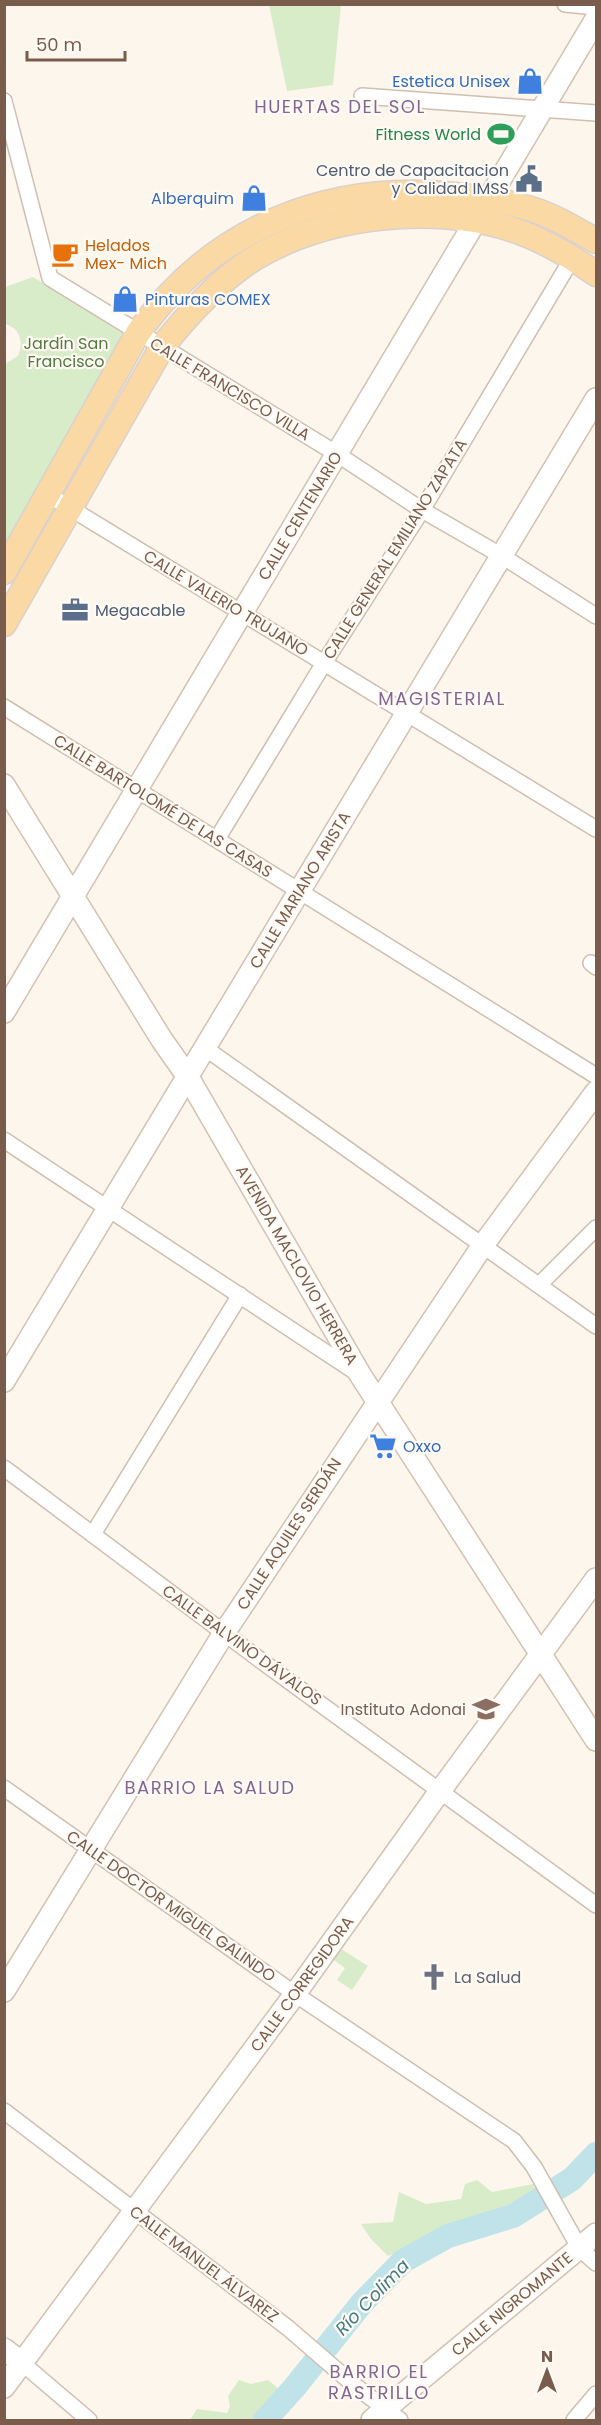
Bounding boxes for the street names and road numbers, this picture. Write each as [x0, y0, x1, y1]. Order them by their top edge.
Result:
street label: CALLE FRANCISCO VILLA [145, 332, 315, 446]
street label: CALLE GENERAL EMILIANO ZAPATA [317, 434, 473, 664]
street label: CALLE CENTENARIO [252, 447, 348, 585]
street label: CALLE VALERIO TRUJANO [139, 544, 313, 662]
street label: CALLE BARTOLOMÉ DE LAS CASAS [49, 729, 277, 883]
street label: CALLE MARIANO ARISTA [244, 807, 356, 973]
street label: AVENIDA MACLOVIO HERRERA [230, 1161, 364, 1369]
street label: CALLE AQUILES SERDÁN [231, 1454, 347, 1614]
street label: CALLE BALVINO DÁVALOS [157, 1579, 327, 1711]
street label: CALLE DOCTOR MIGUEL GALINDO [62, 1825, 280, 1987]
street label: CALLE CORREGIDORA [245, 1911, 359, 2057]
street label: CALLE MANUEL ÁLVAREZ [125, 2200, 283, 2328]
street label: CALLE NIGROMANTE [448, 2248, 576, 2360]

